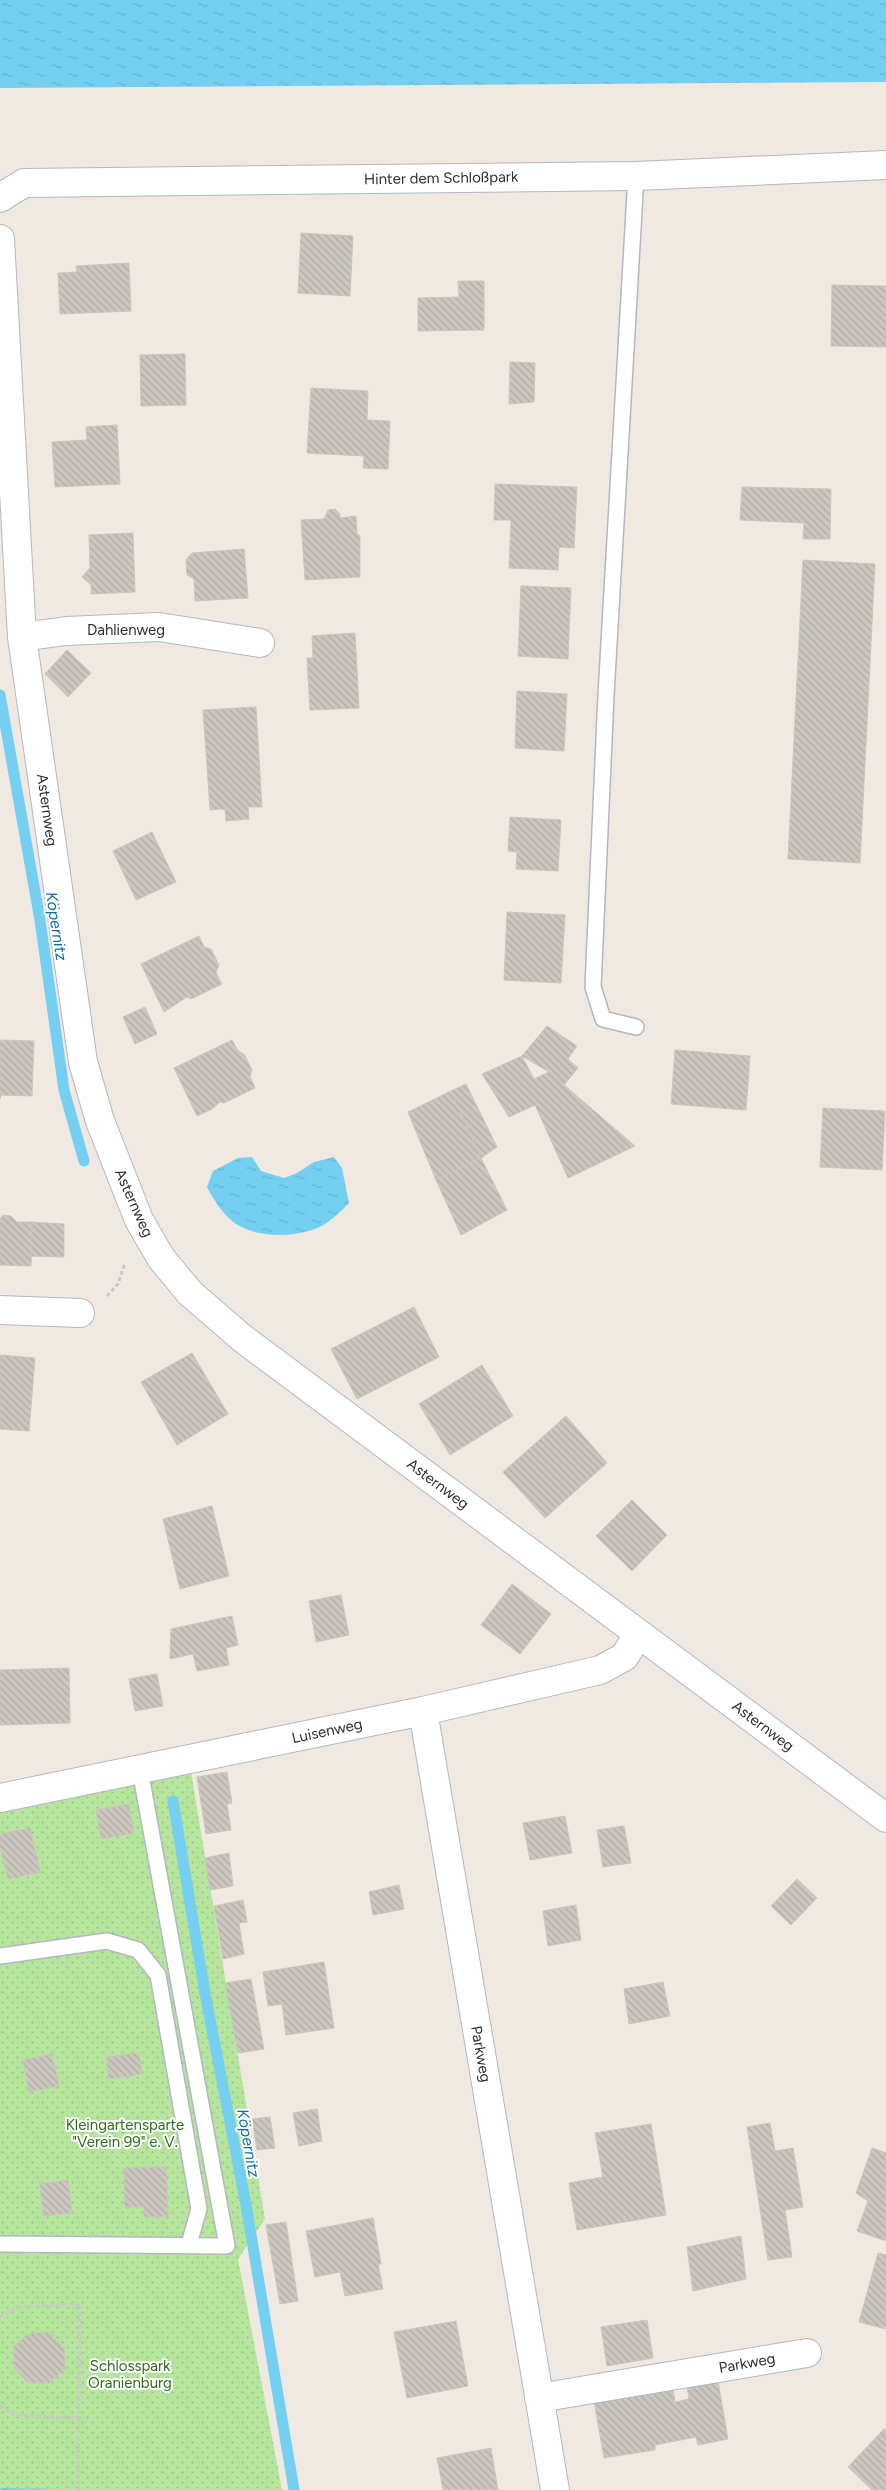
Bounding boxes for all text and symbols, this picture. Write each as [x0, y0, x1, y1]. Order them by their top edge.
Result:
street label: Hinter dem Schloßpark [364, 168, 519, 188]
street label: Dahlienweg [87, 621, 165, 639]
street label: Asternweg [33, 773, 61, 847]
water label: Köpernitz [42, 890, 71, 962]
street label: Asternweg [111, 1166, 157, 1240]
street label: Asternweg [403, 1455, 473, 1513]
street label: Asternweg [728, 1697, 798, 1755]
street label: Luisenweg [290, 1715, 364, 1747]
street label: Parkweg [467, 2024, 495, 2084]
water label: Köpernitz [233, 2107, 264, 2179]
park label: Kleingartensparte "Verein 99" e. V. [66, 2116, 184, 2151]
street label: Parkweg [717, 2349, 777, 2377]
park label: Schlosspark Oranienburg [88, 2357, 172, 2392]

